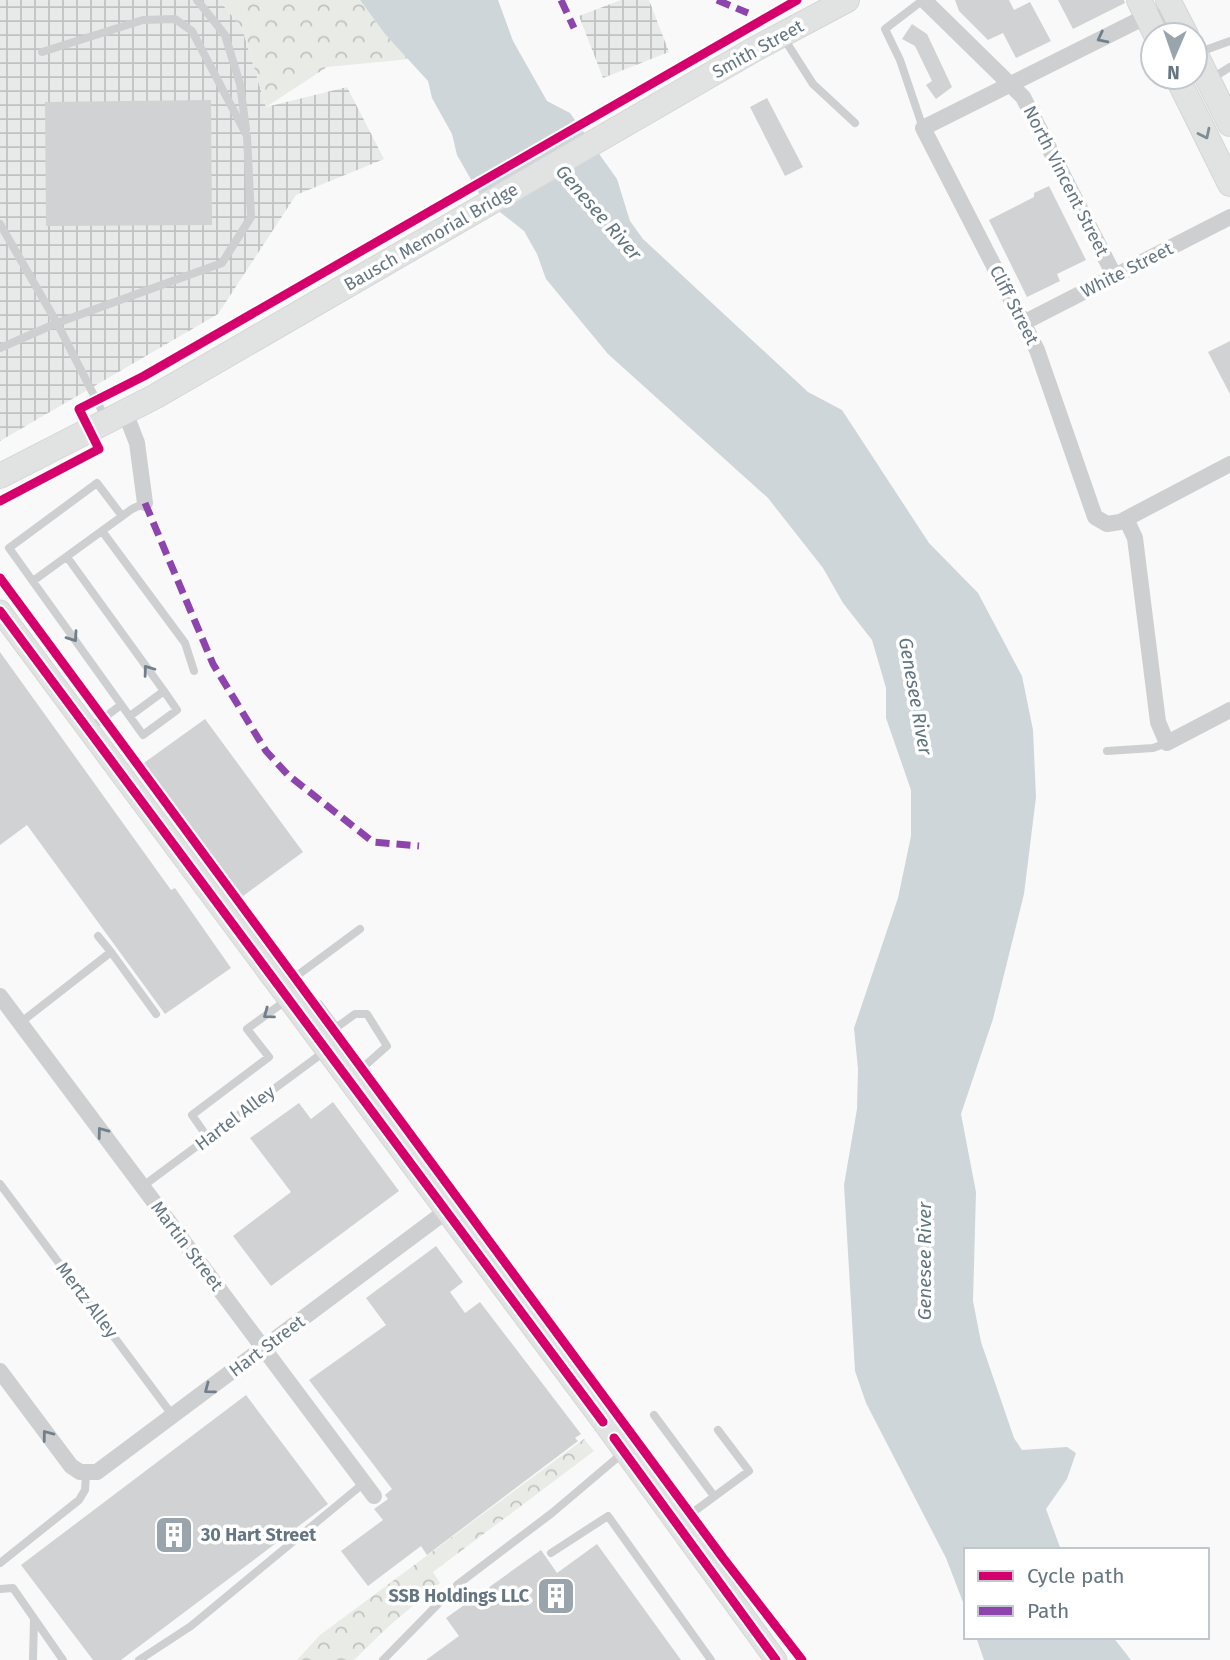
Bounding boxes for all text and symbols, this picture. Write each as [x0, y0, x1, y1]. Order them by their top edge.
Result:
street label: Smith Street [709, 15, 808, 83]
north arrow [1139, 21, 1209, 91]
one-way arrow [1097, 29, 1109, 43]
text: N [1167, 61, 1180, 84]
street label: North Vincent Street [1019, 102, 1114, 260]
one-way arrow [1197, 127, 1211, 139]
water label: Genesee River [551, 160, 647, 265]
street label: Bausch Memorial Bridge [340, 178, 522, 296]
street label: White Street [1077, 237, 1177, 303]
street label: Cliff Street [985, 262, 1044, 349]
one-way arrow [65, 629, 77, 642]
water label: Genesee River [894, 636, 937, 757]
one-way arrow [144, 665, 156, 678]
one-way arrow [263, 1006, 276, 1018]
street label: Hartel Alley [191, 1081, 279, 1155]
one-way arrow [98, 1127, 110, 1140]
street label: Martin Street [146, 1197, 228, 1296]
water label: Genesee River [913, 1201, 936, 1320]
street label: Mertz Alley [51, 1258, 123, 1342]
street label: Hart Street [225, 1310, 310, 1382]
one-way arrow [204, 1381, 217, 1393]
one-way arrow [43, 1430, 56, 1443]
building icon: 30 Hart Street [153, 1514, 195, 1556]
place label: 30 Hart Street [200, 1524, 317, 1546]
legend [964, 1548, 1209, 1639]
text: Cycle path [1027, 1563, 1125, 1589]
building icon: SSB Holdings LLC [535, 1575, 577, 1617]
place label: SSB Holdings LLC [388, 1585, 530, 1607]
text: Path [1027, 1598, 1069, 1624]

